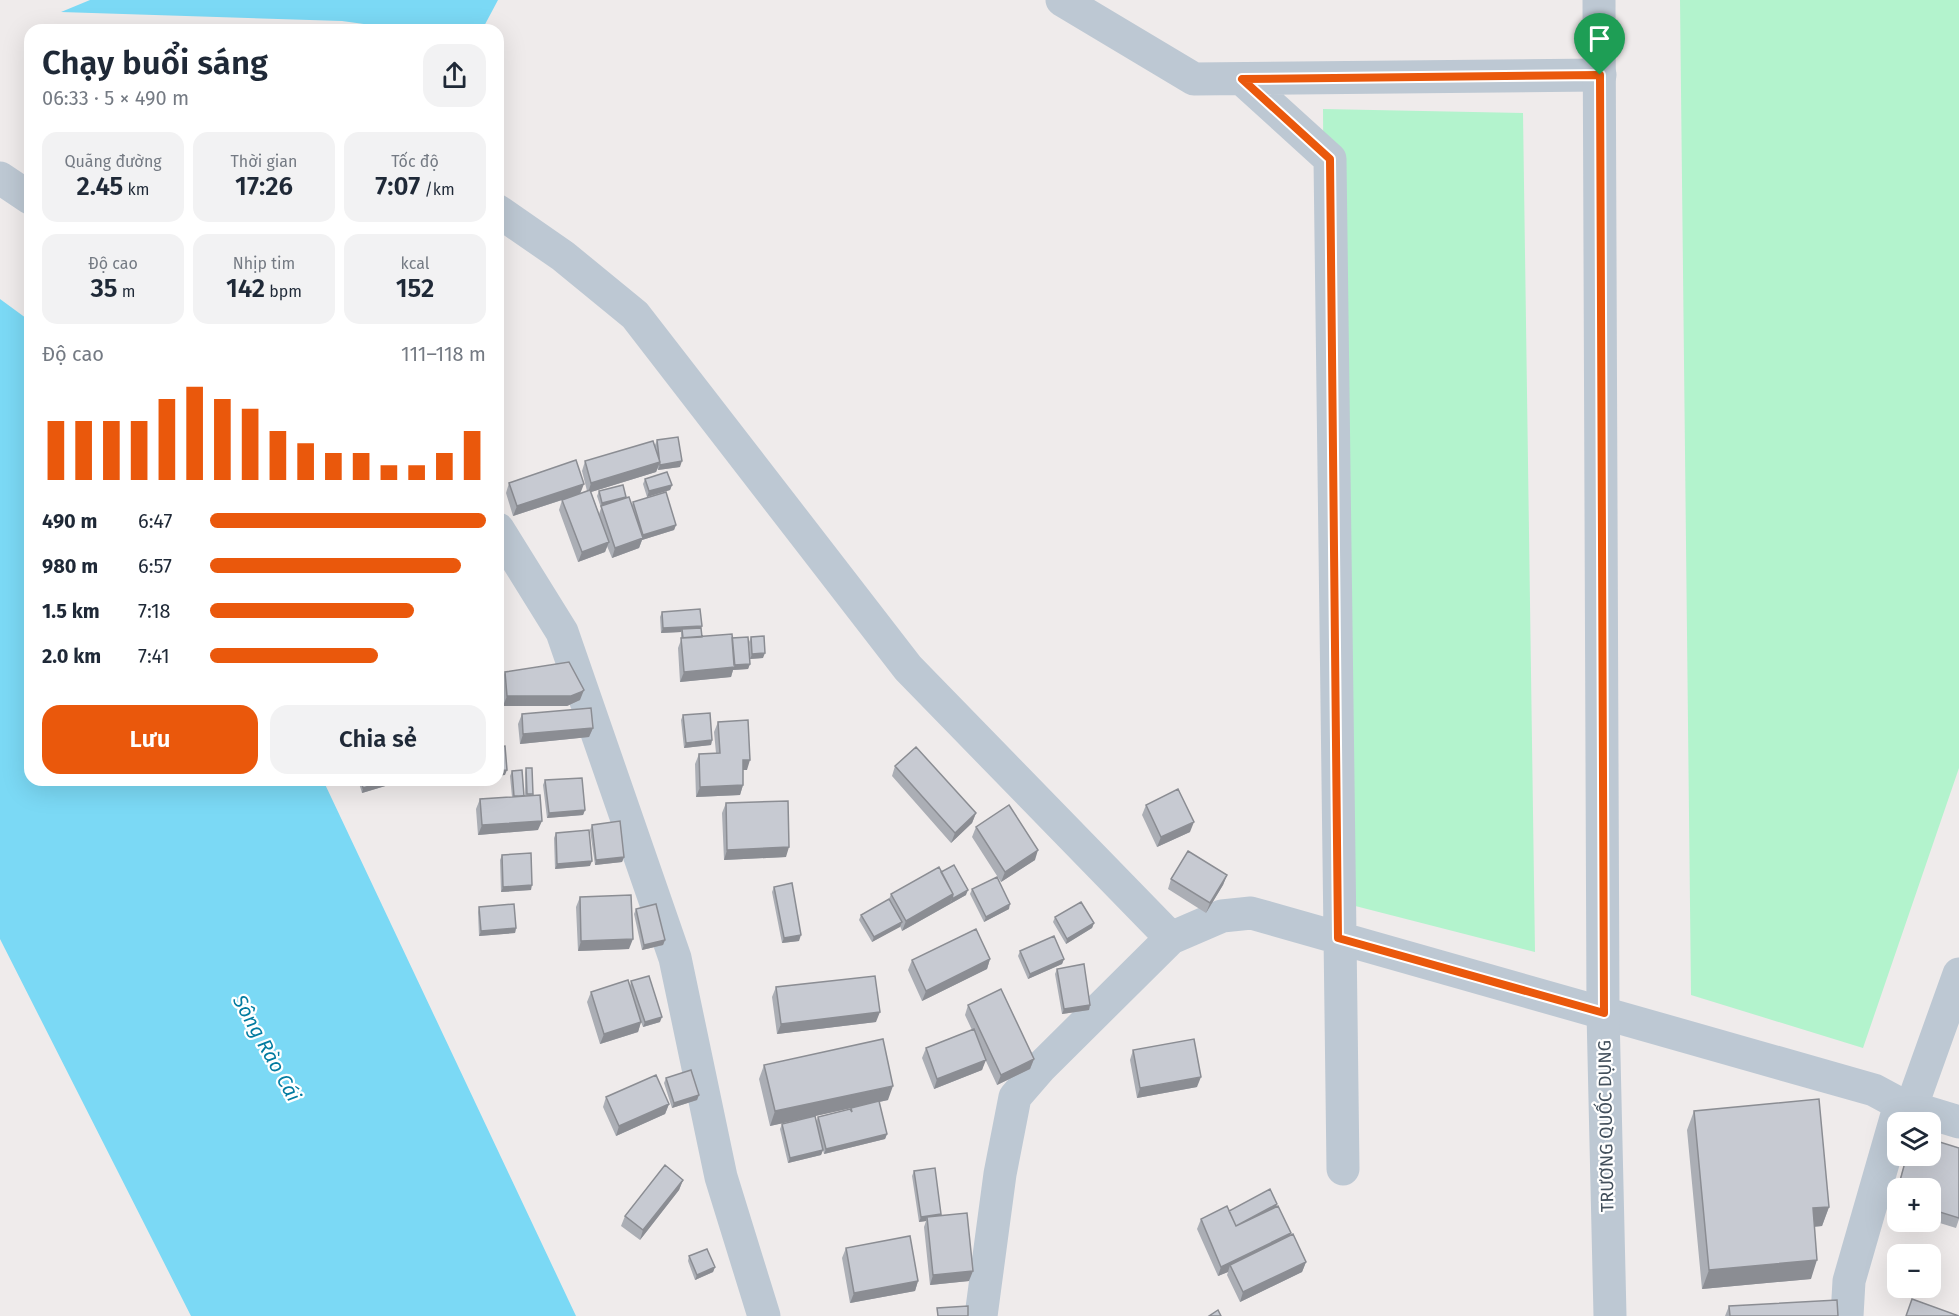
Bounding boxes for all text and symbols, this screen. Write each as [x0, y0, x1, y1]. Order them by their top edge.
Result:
pin [1574, 13, 1625, 75]
icon: arrive [1583, 22, 1616, 55]
text: Chạy buổi sáng [42, 43, 268, 83]
button: share [423, 44, 486, 107]
text: 06:33 · 5 × 490 m [42, 86, 189, 110]
text: Quãng đường [64, 152, 162, 171]
text: Thời gian [231, 152, 297, 171]
text: Tốc độ [391, 152, 439, 171]
text: 2.45 [77, 171, 123, 202]
text: 17:26 [235, 171, 293, 202]
text: 7:07 [375, 171, 420, 202]
text: km [123, 180, 149, 199]
text: /km [420, 180, 455, 199]
text: Độ cao [88, 254, 138, 273]
text: Nhịp tim [233, 254, 295, 273]
text: kcal [401, 254, 429, 273]
text: 35 [90, 273, 118, 304]
text: 142 [226, 273, 265, 304]
text: 152 [396, 273, 434, 304]
text: m [118, 282, 136, 301]
text: bpm [265, 282, 302, 301]
text: Độ cao [42, 342, 104, 366]
text: 111–118 m [401, 342, 486, 366]
text: 490 m [42, 509, 97, 533]
text: 6:47 [138, 509, 172, 533]
text: 980 m [42, 554, 98, 578]
text: 6:57 [138, 554, 172, 578]
text: 1.5 km [42, 599, 100, 623]
text: 7:18 [138, 599, 171, 623]
text: 2.0 km [42, 644, 101, 668]
text: 7:41 [138, 644, 170, 668]
button: Lưu [42, 705, 258, 774]
button: Chia sẻ [270, 705, 486, 774]
water label: Sông Rào Cái [227, 990, 306, 1106]
street label: TRƯƠNG QUỐC DỤNG [1591, 1040, 1618, 1212]
map controls [1887, 1112, 1941, 1298]
button: layers [1887, 1112, 1941, 1166]
button: + [1887, 1178, 1941, 1232]
button: − [1887, 1244, 1941, 1298]

